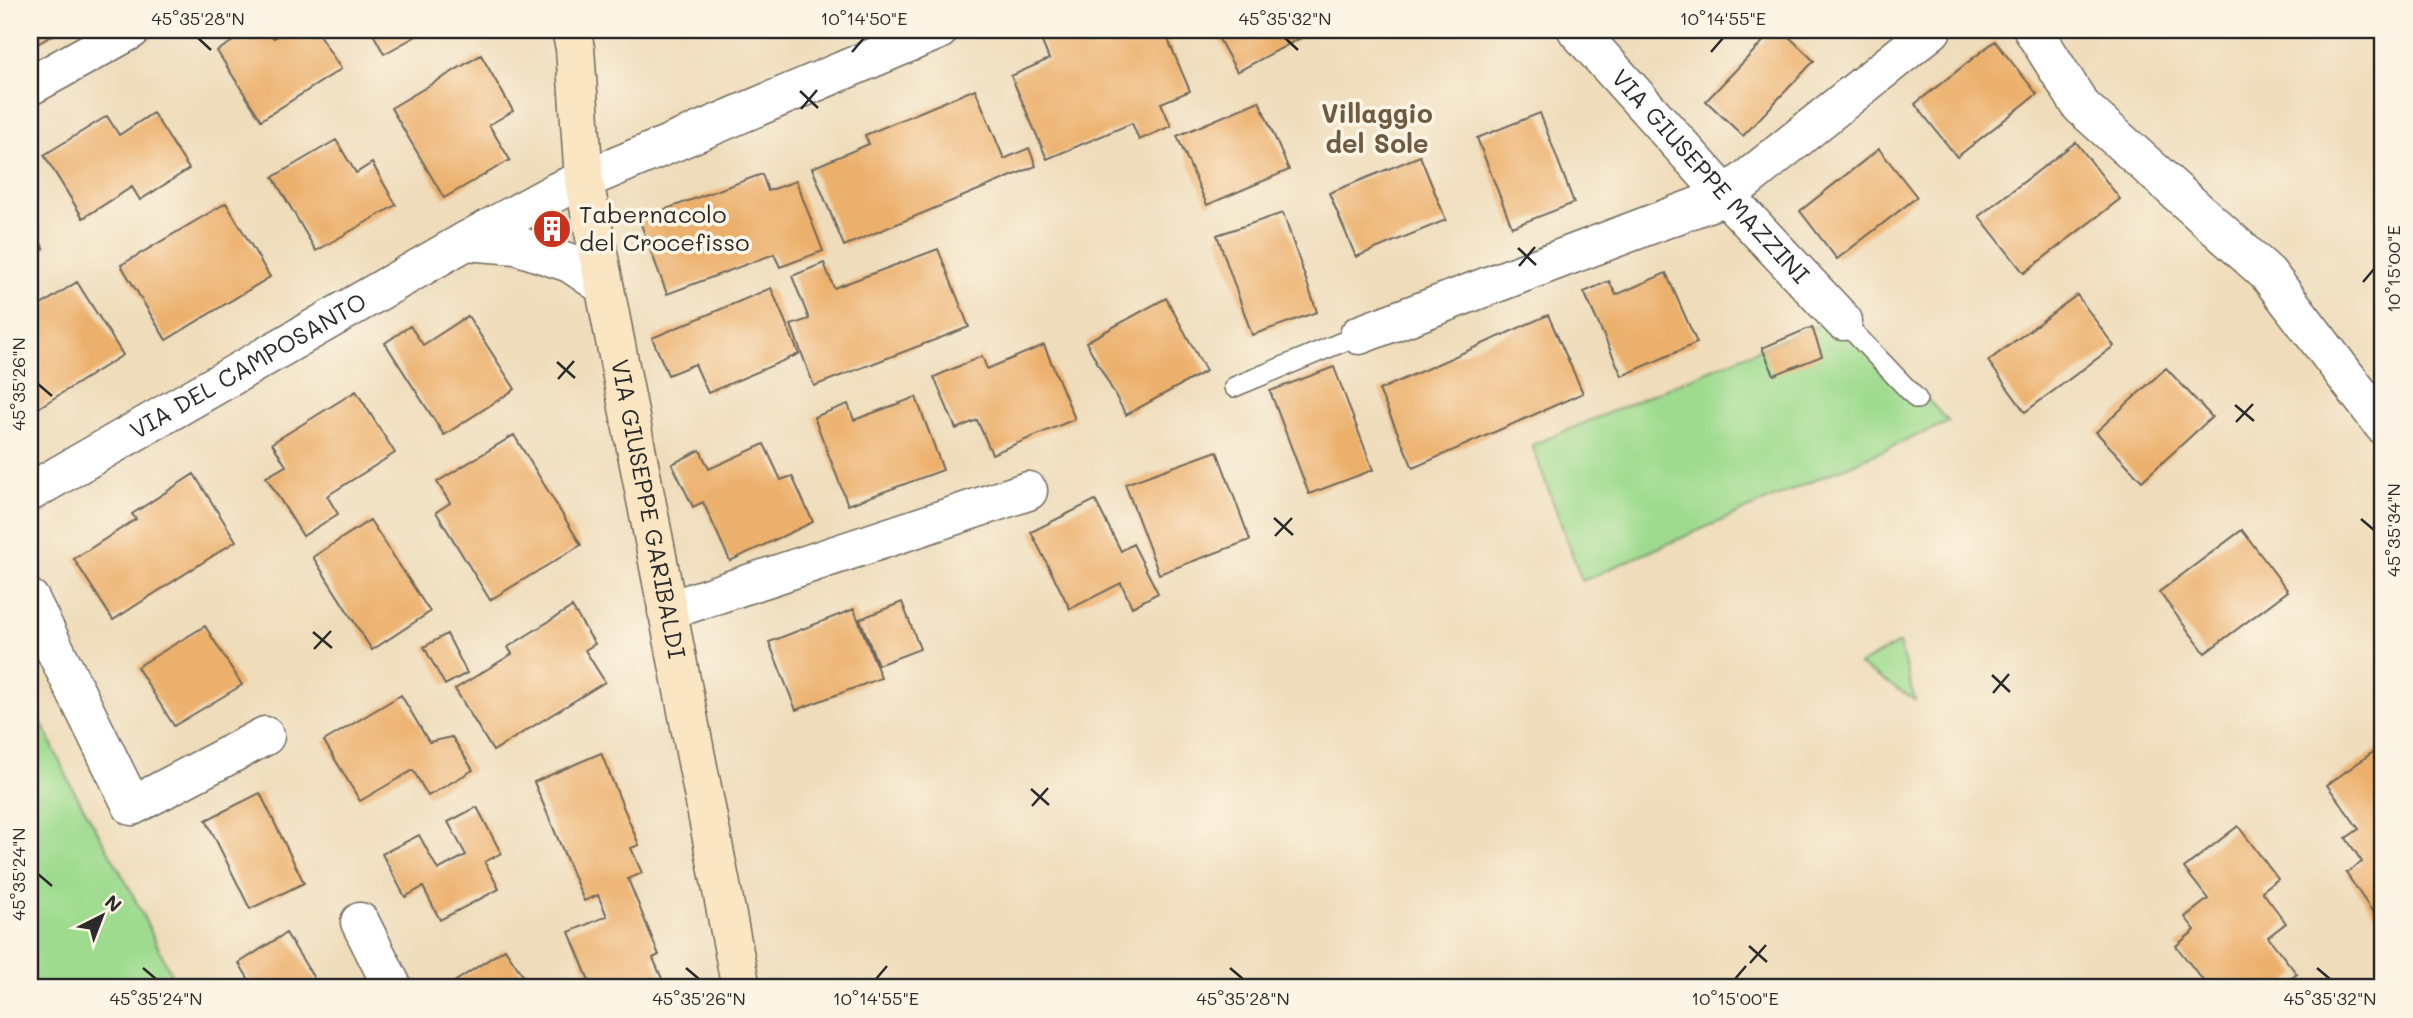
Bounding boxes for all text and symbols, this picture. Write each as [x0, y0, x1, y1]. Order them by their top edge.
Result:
text: 45°35'28"N [151, 6, 245, 30]
text: 10°14'50"E [821, 6, 907, 30]
text: 45°35'32"N [1238, 6, 1332, 30]
text: 10°14'55"E [1680, 6, 1766, 30]
street label: VIA GIUSEPPE MAZZINI [1606, 62, 1817, 289]
district label: Villaggio del Sole [1321, 96, 1433, 160]
place label: Tabernacolo del Crocefisso [579, 198, 749, 257]
building icon: Tabernacolo del Crocefisso [531, 208, 573, 250]
text: 10°15'00"E [2381, 225, 2405, 313]
street label: VIA DEL CAMPOSANTO [124, 285, 371, 445]
text: 45°35'26"N [6, 337, 30, 431]
street label: VIA GIUSEPPE GARIBALDI [605, 357, 694, 661]
text: 45°35'34"N [2381, 483, 2405, 577]
text: 45°35'24"N [6, 827, 30, 921]
north arrow [66, 881, 136, 951]
text: N [100, 889, 127, 917]
text: 45°35'24"N [109, 986, 203, 1010]
text: 45°35'26"N [652, 986, 746, 1010]
text: 10°14'55"E [833, 986, 919, 1010]
text: 45°35'28"N [1196, 986, 1290, 1010]
text: 10°15'00"E [1691, 986, 1779, 1010]
text: 45°35'32"N [2283, 986, 2377, 1010]

